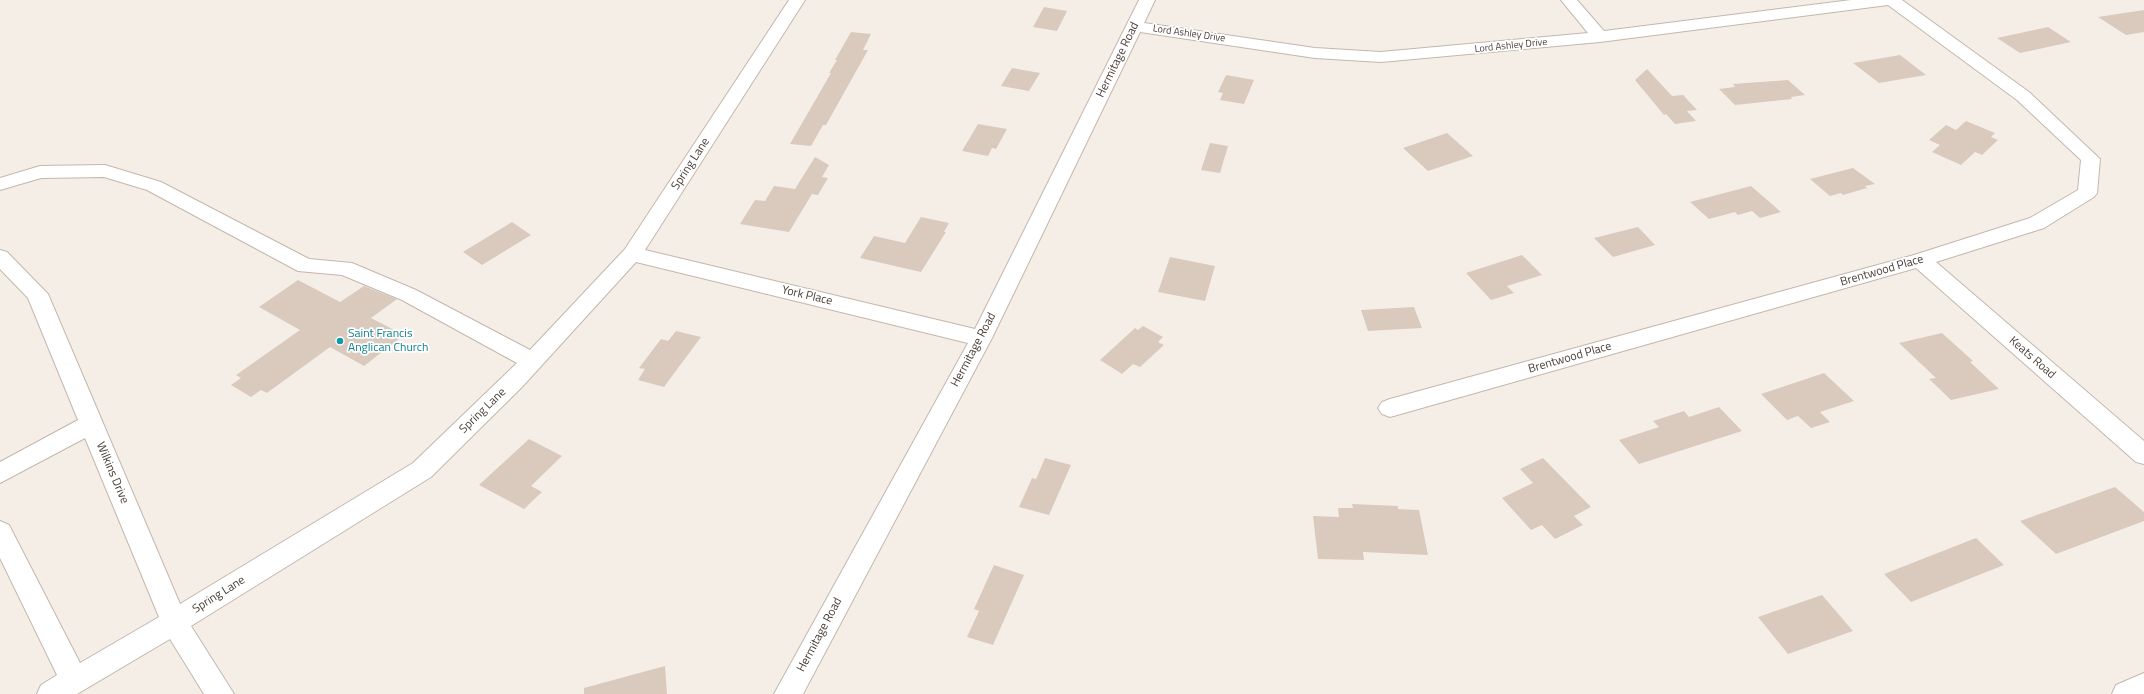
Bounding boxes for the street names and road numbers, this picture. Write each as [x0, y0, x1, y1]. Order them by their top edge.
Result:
street label: Hermitage Road [1094, 20, 1142, 100]
street label: Lord Ashley Drive [1152, 23, 1226, 45]
street label: Lord Ashley Drive [1474, 36, 1548, 56]
street label: Spring Lane [669, 135, 713, 193]
street label: Brentwood Place [1839, 252, 1925, 290]
street label: York Place [780, 283, 834, 309]
street label: Hermitage Road [948, 310, 1000, 390]
street label: Keats Road [2006, 334, 2058, 382]
street label: Brentwood Place [1527, 339, 1613, 377]
street label: Spring Lane [457, 385, 509, 437]
street label: Wilkins Drive [93, 440, 131, 506]
street label: Spring Lane [190, 573, 248, 617]
street label: Hermitage Road [794, 595, 846, 675]

